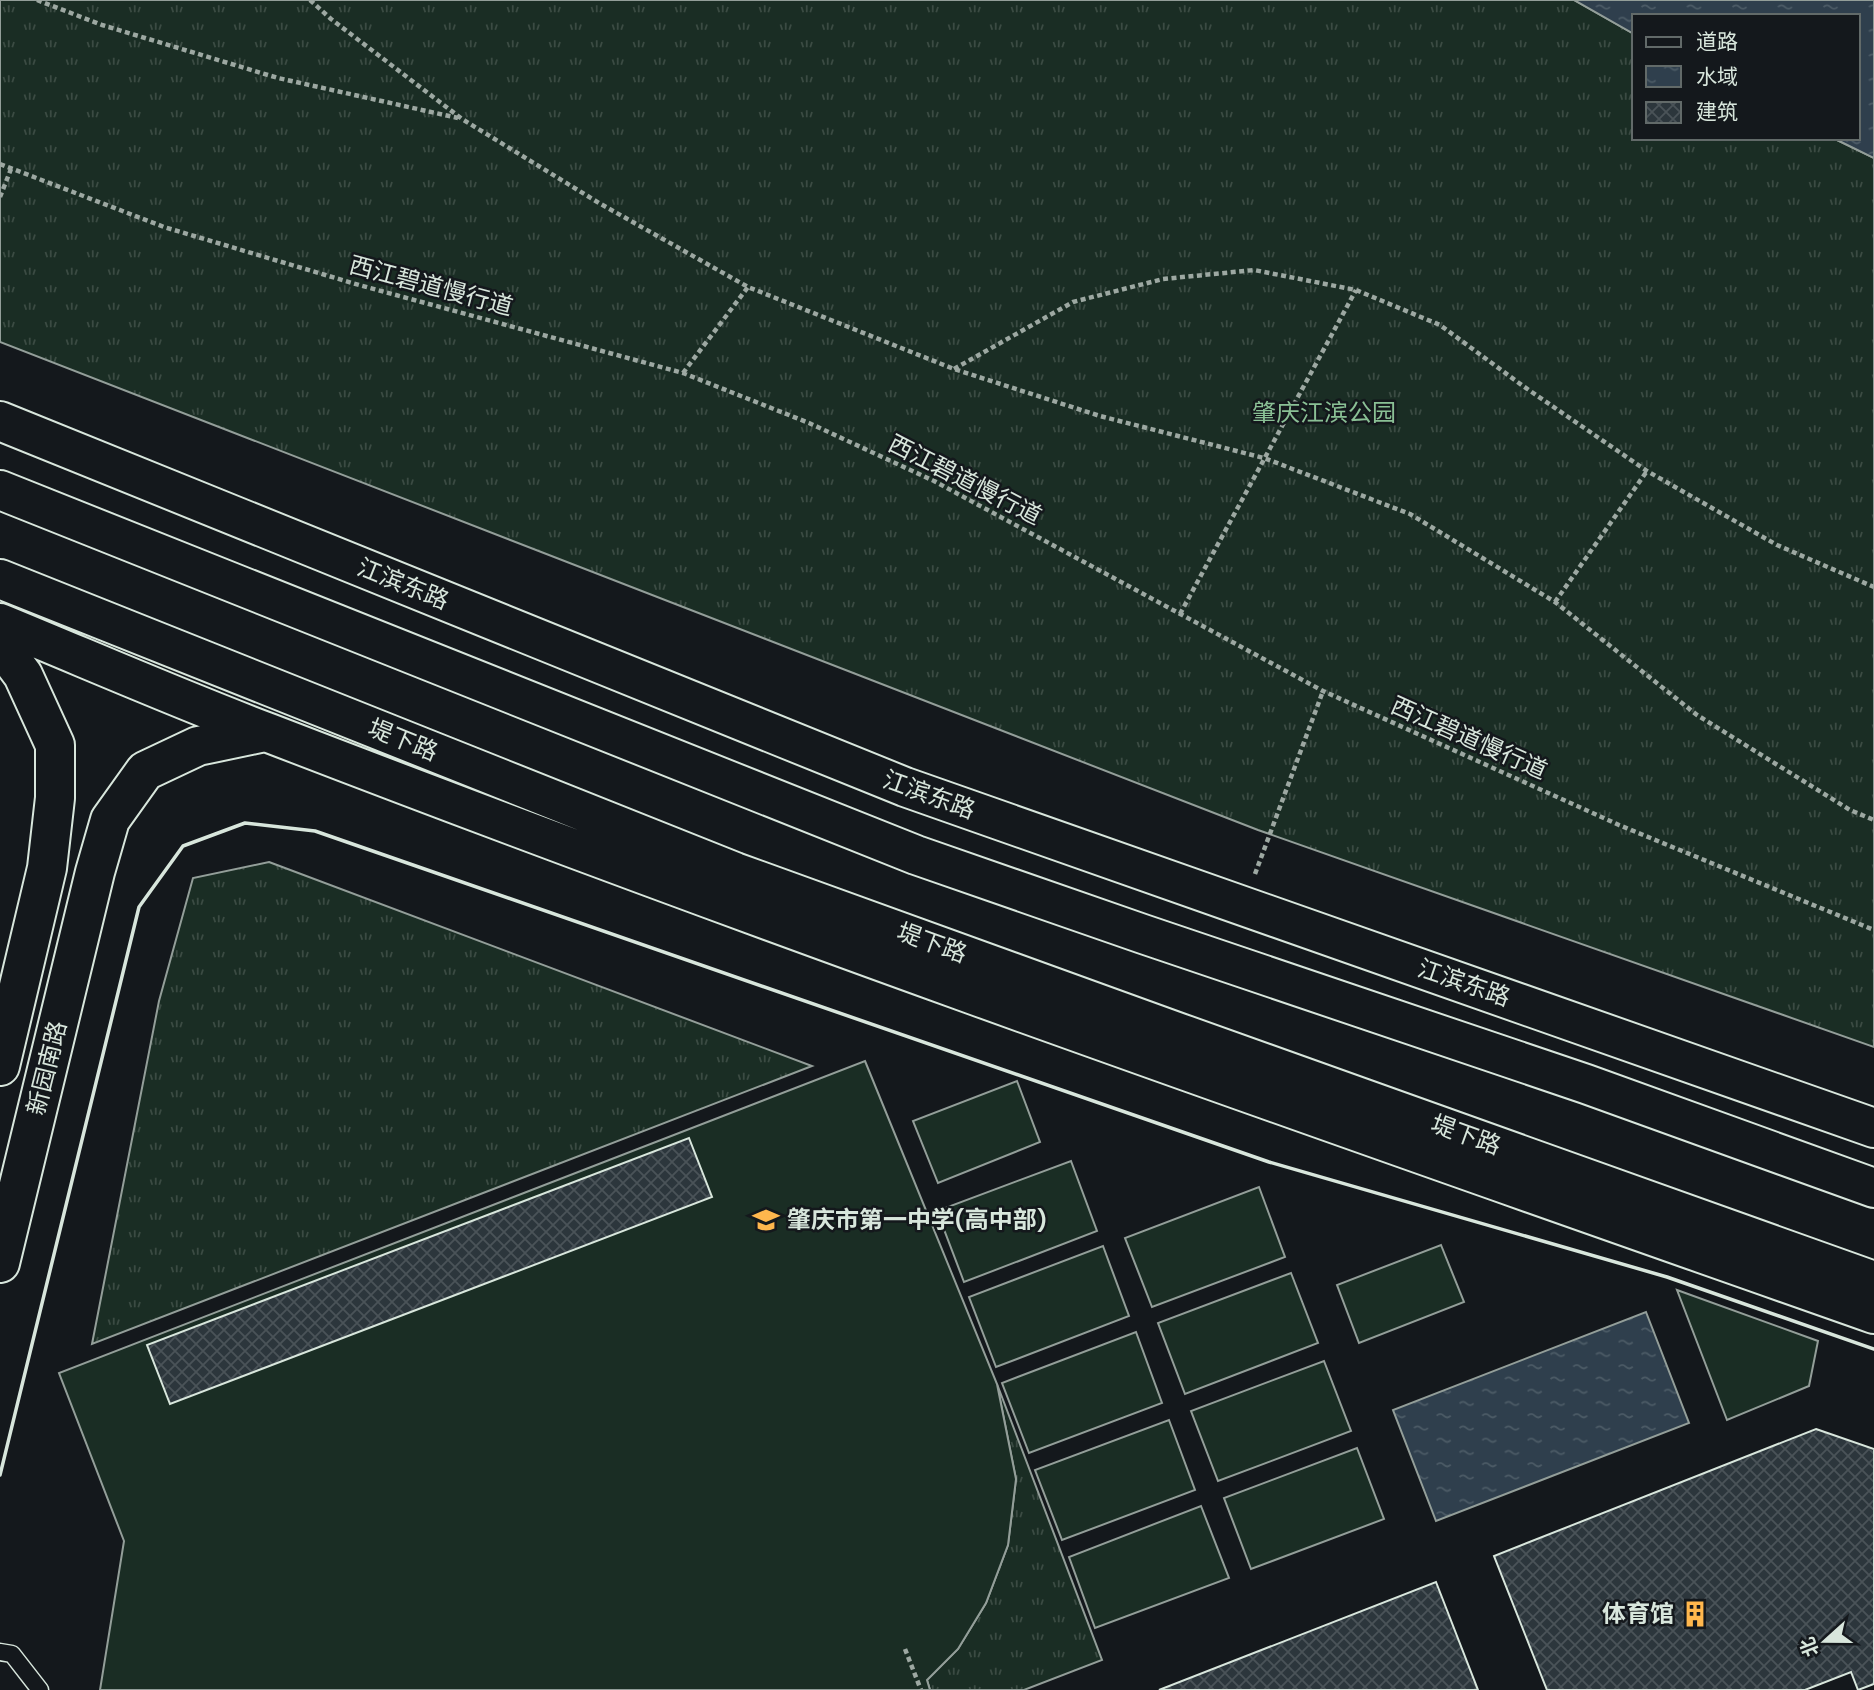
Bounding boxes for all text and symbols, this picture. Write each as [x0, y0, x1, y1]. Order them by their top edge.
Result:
legend [1632, 14, 1860, 140]
text: 道路 [1696, 28, 1738, 56]
text: 水域 [1696, 63, 1738, 91]
text: 建筑 [1696, 98, 1738, 126]
street label: 西江碧道慢行道 [346, 249, 516, 322]
park label: 肇庆江滨公园 [1252, 397, 1396, 428]
street label: 西江碧道慢行道 [883, 428, 1047, 532]
street label: 江滨东路 [353, 551, 453, 616]
street label: 西江碧道慢行道 [1386, 689, 1552, 786]
street label: 堤下路 [364, 712, 442, 767]
street label: 江滨东路 [879, 764, 980, 826]
street label: 堤下路 [893, 916, 971, 969]
street label: 江滨东路 [1414, 952, 1515, 1013]
street label: 新园南路 [20, 1018, 73, 1118]
street label: 堤下路 [1427, 1108, 1505, 1161]
place label: 肇庆市第一中学(高中部) [787, 1204, 1046, 1235]
school or university icon: 肇庆市第一中学(高中部) [751, 1205, 781, 1235]
place label: 体育馆 [1602, 1598, 1674, 1629]
building icon: 体育馆 [1680, 1599, 1710, 1629]
north arrow [1790, 1606, 1860, 1676]
text: 北 [1795, 1634, 1825, 1660]

